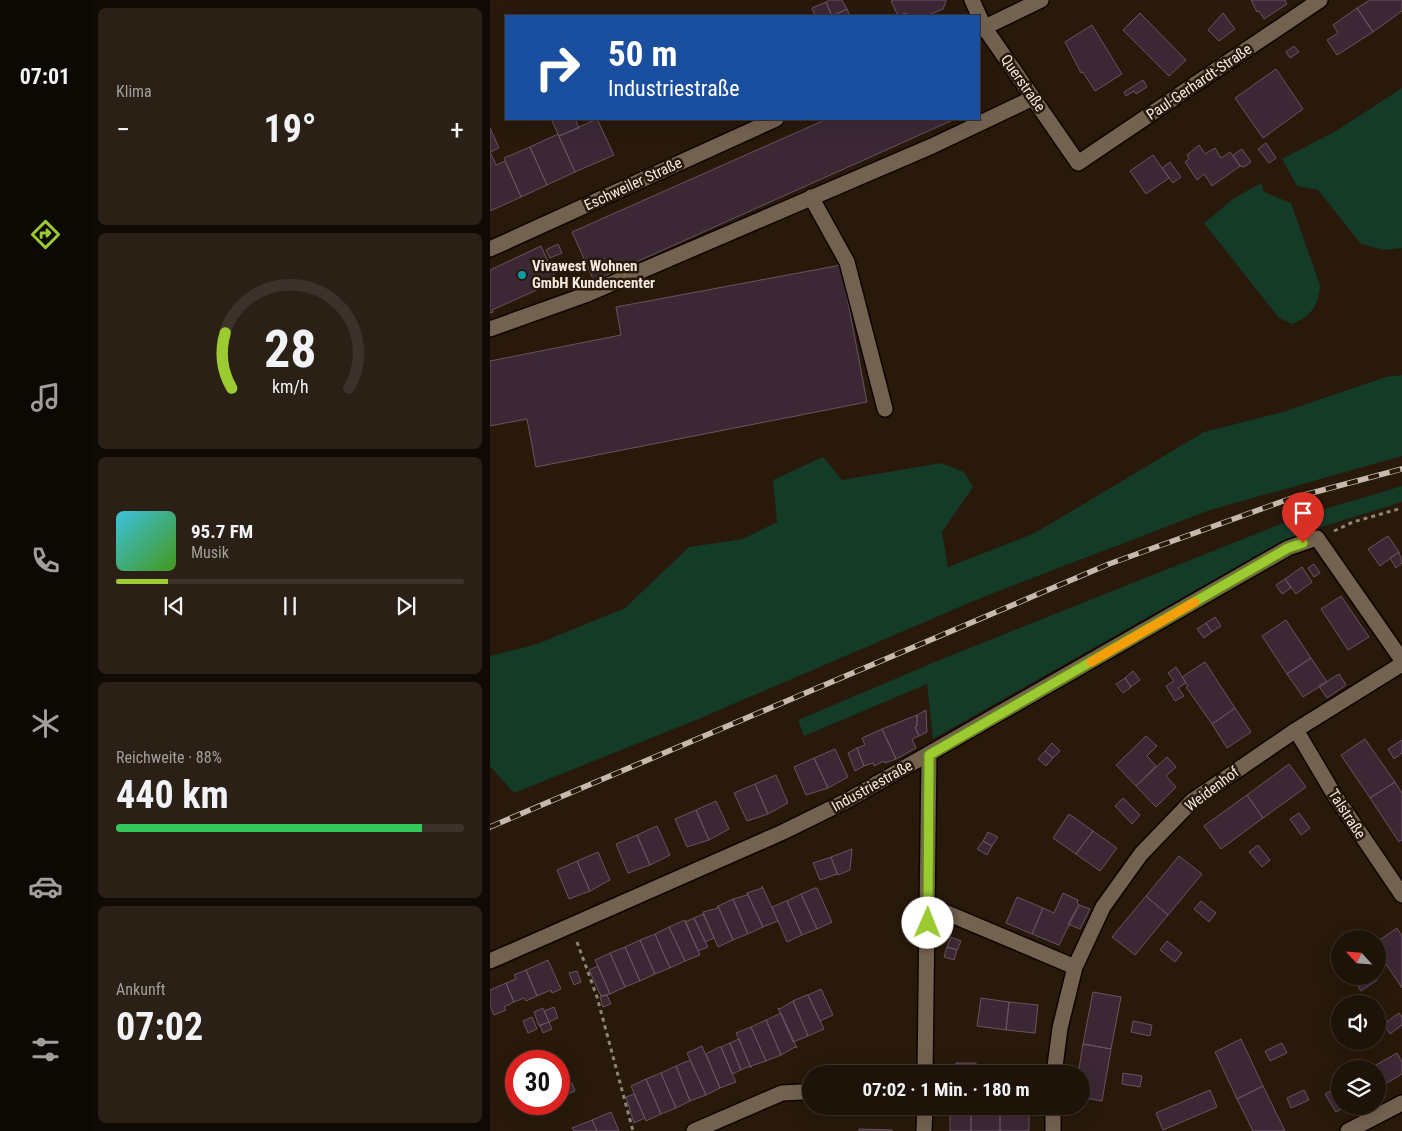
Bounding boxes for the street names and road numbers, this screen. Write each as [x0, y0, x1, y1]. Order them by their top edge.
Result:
street label: Paul-Gerhardt-Straße [1143, 40, 1255, 124]
street label: Querstraße [997, 51, 1049, 115]
street label: Eschweiler Straße [581, 154, 685, 214]
street label: Industriestraße [828, 756, 916, 816]
street label: Weidenhof [1181, 763, 1243, 815]
street label: Talstraße [1324, 786, 1370, 842]

